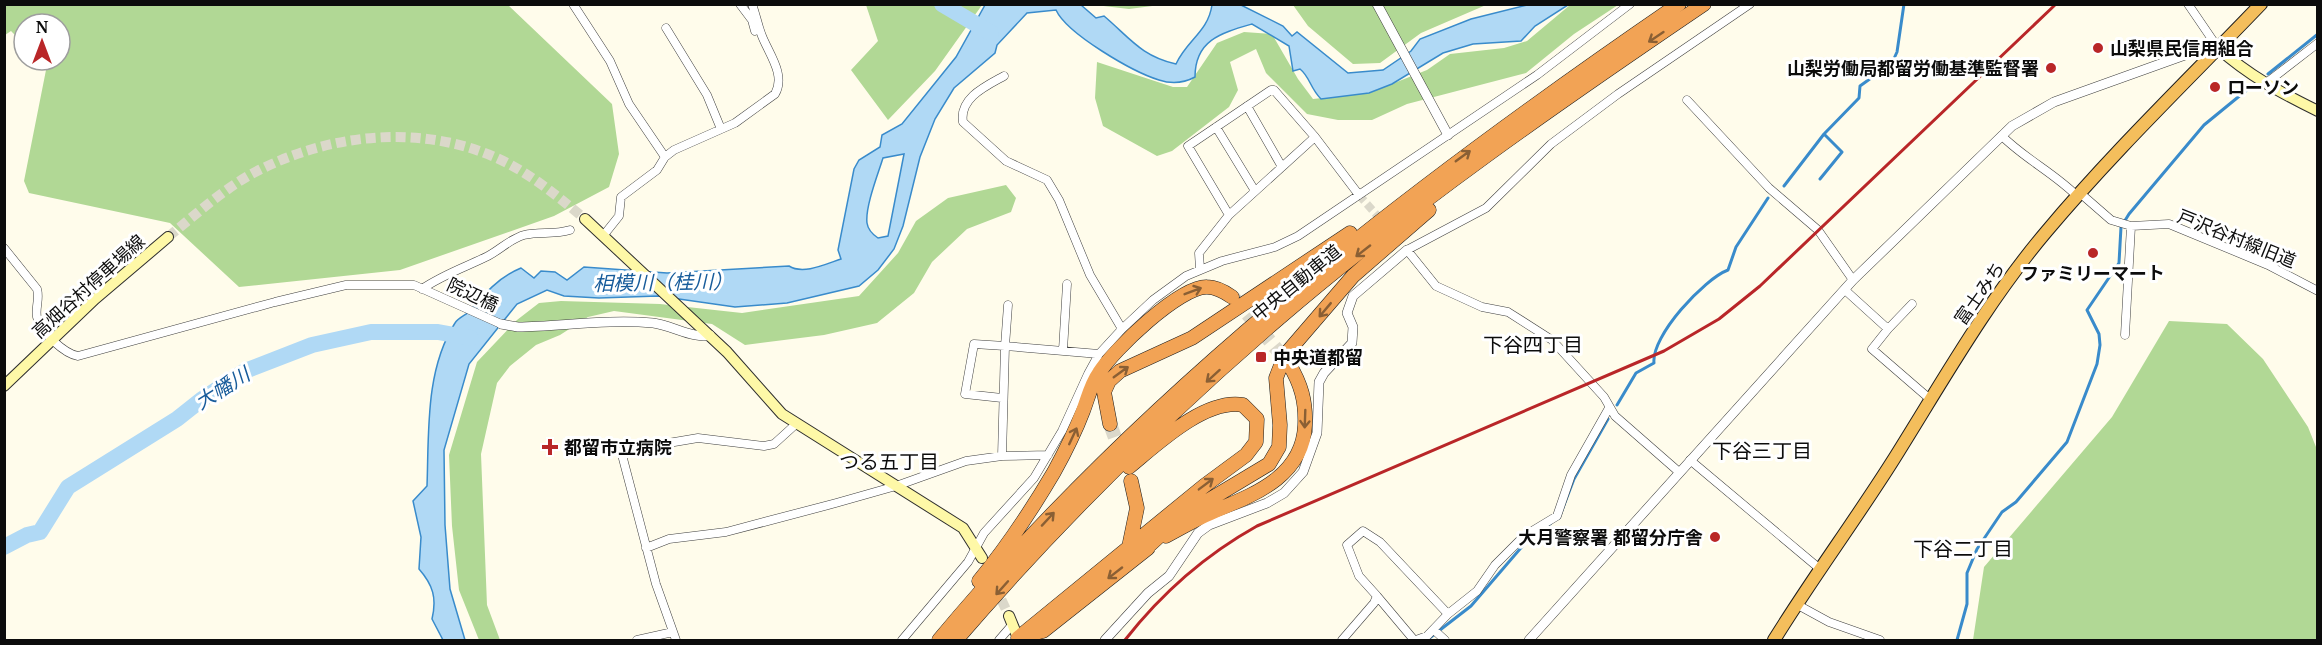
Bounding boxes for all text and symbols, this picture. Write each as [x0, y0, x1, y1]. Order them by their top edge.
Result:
north arrow [12, 12, 72, 72]
text: N [36, 16, 49, 38]
one-way arrow [1648, 31, 1665, 43]
place label: 山梨県民信用組合 [2110, 36, 2254, 60]
marker: 山梨県民信用組合 [2091, 41, 2105, 55]
place label: 山梨労働局都留労働基準監督署 [1787, 56, 2039, 80]
marker: 山梨労働局都留労働基準監督署 [2044, 61, 2058, 75]
place label: ローソン [2227, 75, 2299, 99]
marker: ローソン [2208, 80, 2222, 94]
one-way arrow [1455, 150, 1471, 163]
street label: 戸沢谷村線旧道 [2174, 203, 2300, 273]
street label: 高畑谷村停車場線 [26, 229, 150, 343]
street label: 中央自動車道 [1246, 239, 1346, 325]
one-way arrow [1355, 244, 1371, 257]
marker: ファミリーマート [2086, 246, 2100, 260]
street label: 富士みち [1949, 257, 2009, 329]
place label: ファミリーマート [2021, 261, 2165, 285]
water label: 相模川（桂川） [593, 267, 733, 297]
street label: 院辺橋 [443, 272, 503, 316]
one-way arrow [1184, 285, 1202, 296]
one-way arrow [1318, 302, 1332, 317]
district label: 下谷四丁目 [1483, 331, 1583, 358]
place label: 中央道都留 [1273, 345, 1363, 369]
marker: 中央道都留 [1254, 350, 1268, 364]
water label: 大幡川 [189, 360, 256, 415]
one-way arrow [1112, 366, 1128, 378]
one-way arrow [1206, 369, 1221, 383]
one-way arrow [1300, 408, 1311, 428]
one-way arrow [1067, 427, 1079, 445]
place label: 都留市立病院 [564, 435, 672, 459]
district label: 下谷三丁目 [1712, 437, 1812, 464]
marker: 都留市立病院 [541, 438, 559, 456]
district label: つる五丁目 [839, 448, 939, 475]
one-way arrow [1198, 478, 1214, 491]
one-way arrow [1041, 511, 1055, 526]
place label: 大月警察署 都留分庁舎 [1518, 525, 1703, 549]
marker: 大月警察署 都留分庁舎 [1708, 530, 1722, 544]
district label: 下谷二丁目 [1913, 535, 2013, 562]
one-way arrow [1107, 567, 1123, 580]
one-way arrow [995, 581, 1009, 596]

